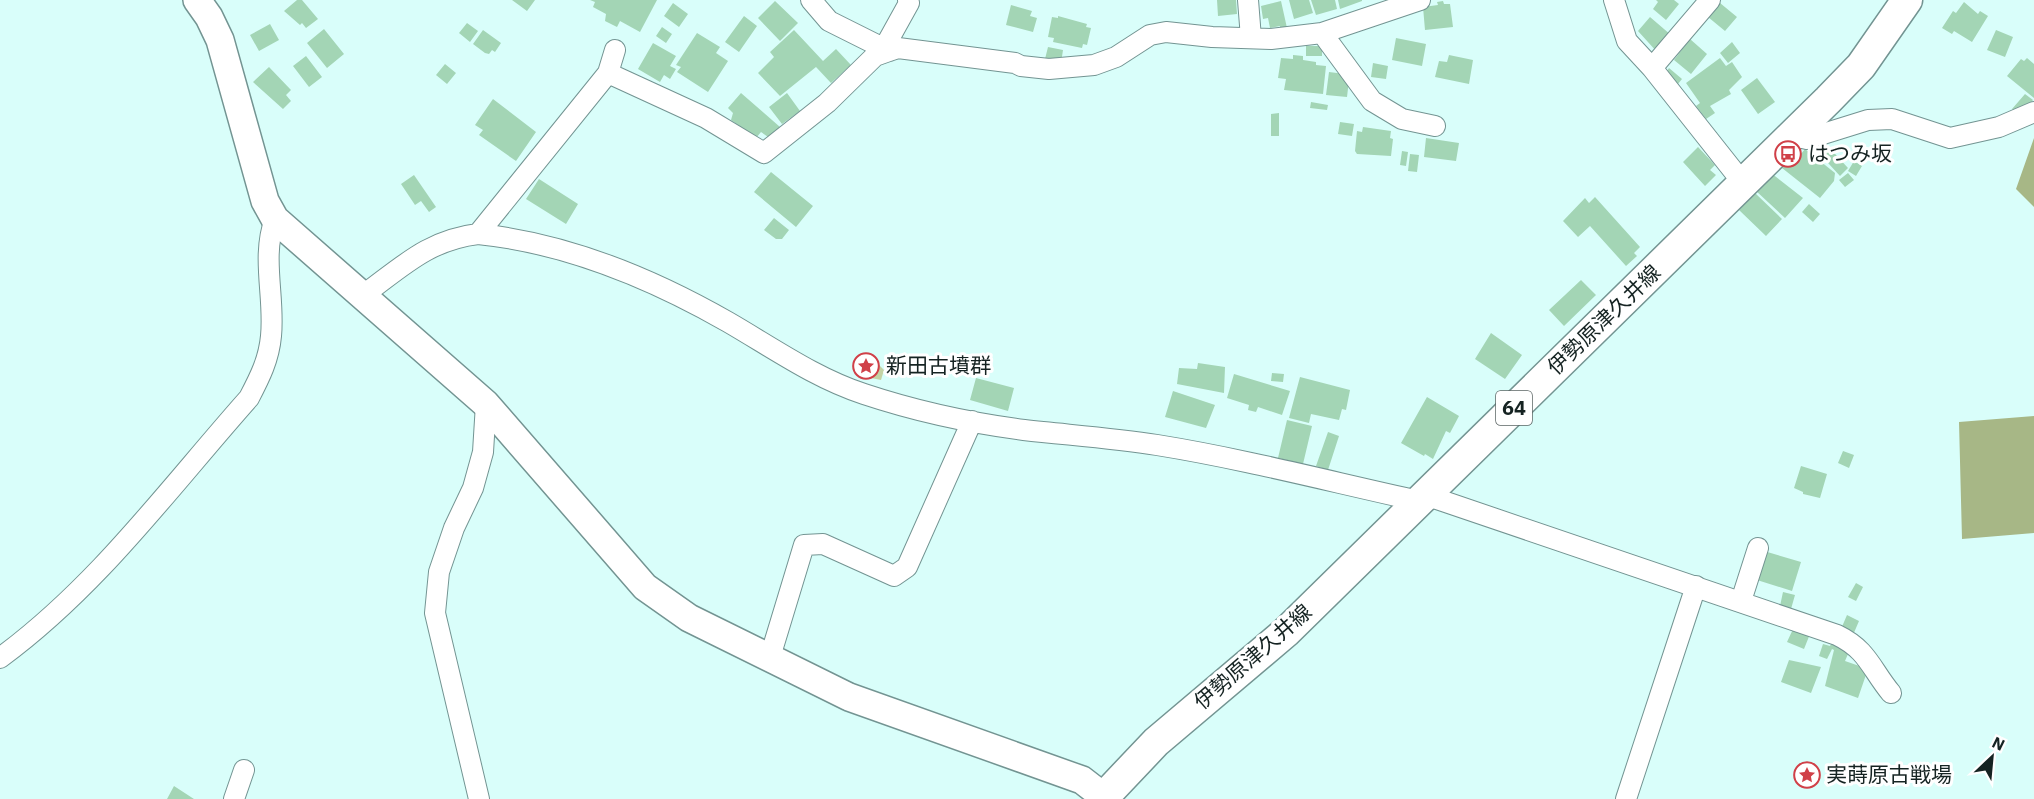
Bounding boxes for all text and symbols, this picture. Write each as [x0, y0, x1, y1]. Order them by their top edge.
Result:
bus stop icon: はつみ坂 [1773, 139, 1803, 169]
place label: はつみ坂 [1808, 139, 1892, 167]
street label: 伊勢原津久井線 [1541, 258, 1666, 380]
place icon: 新田古墳群 [851, 351, 881, 381]
place label: 新田古墳群 [886, 351, 991, 379]
road number: 64 [1496, 391, 1532, 425]
street label: 伊勢原津久井線 [1188, 597, 1317, 715]
north arrow [1962, 727, 2022, 787]
text: N [1989, 732, 2008, 755]
place icon: 実蒔原古戦場 [1792, 760, 1822, 790]
place label: 実蒔原古戦場 [1826, 760, 1952, 788]

